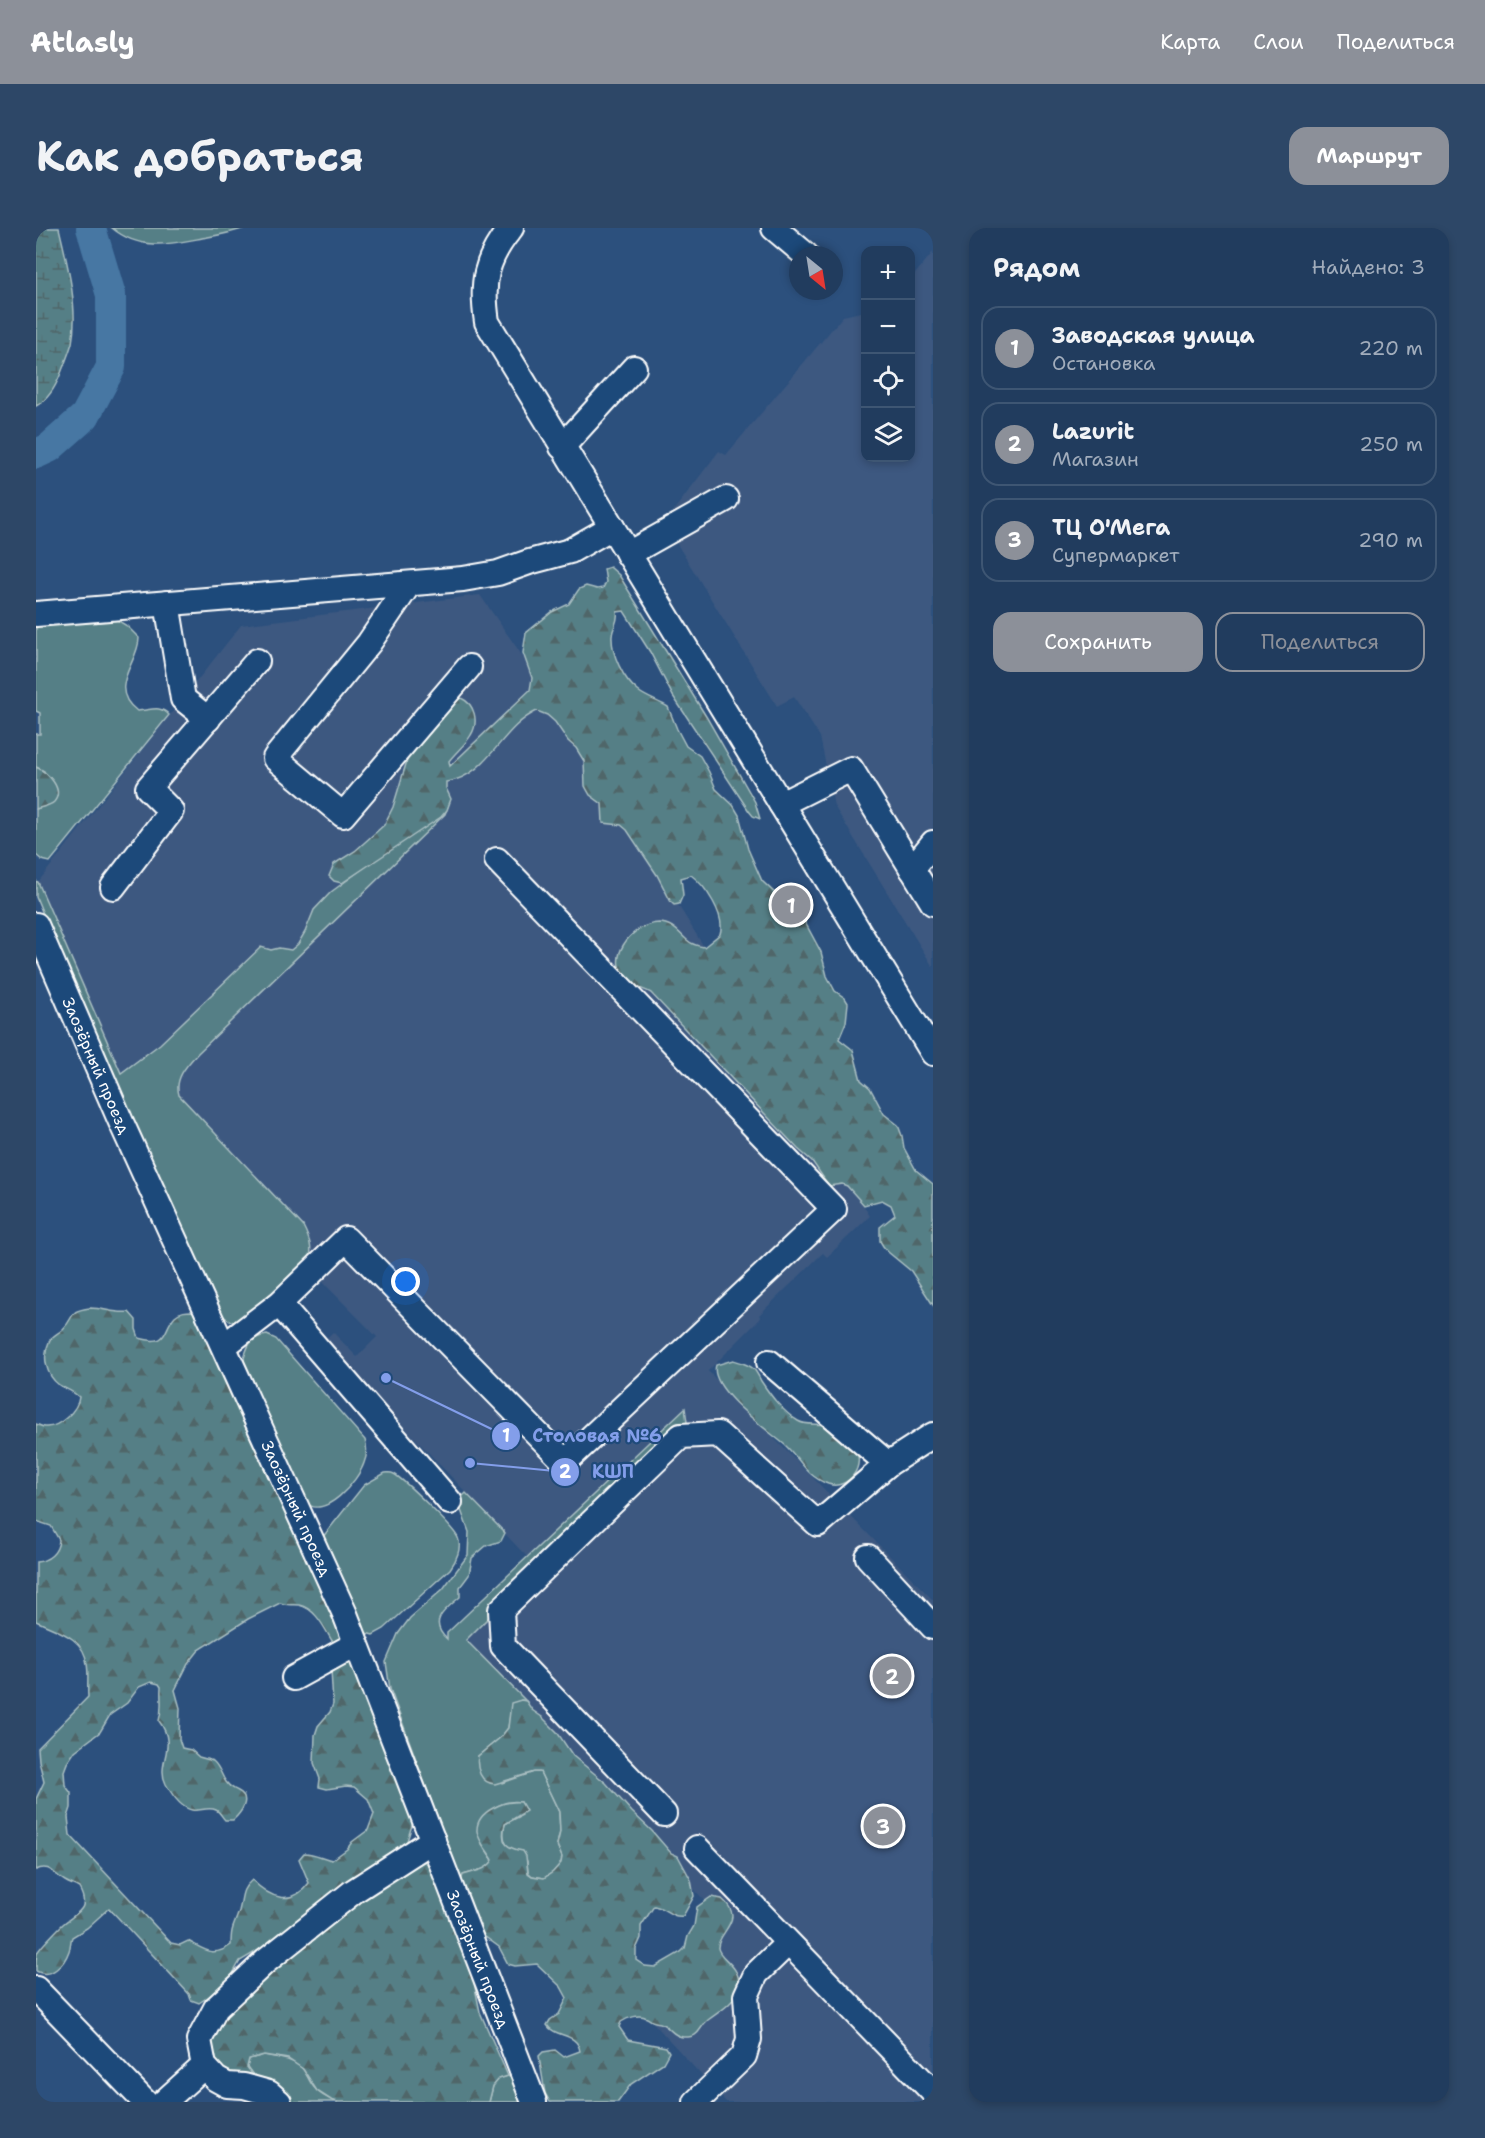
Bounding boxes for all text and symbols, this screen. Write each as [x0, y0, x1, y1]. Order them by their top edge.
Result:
text: Atlasly [30, 23, 135, 61]
text: Карта [1160, 28, 1220, 56]
text: Слои [1253, 28, 1304, 56]
text: Поделиться [1337, 28, 1455, 56]
button: Маршрут [1289, 127, 1449, 185]
text: Как добраться [36, 128, 364, 184]
north arrow [789, 246, 843, 300]
map controls [861, 246, 915, 462]
button: + [861, 246, 915, 300]
text: Рядом [993, 250, 1080, 285]
text: Найдено: 3 [1312, 254, 1425, 280]
button: − [861, 300, 915, 354]
text: Заводская улица [1052, 321, 1255, 350]
text: 1 [1010, 335, 1019, 361]
text: 220 m [1359, 335, 1423, 361]
text: Остановка [1052, 350, 1156, 376]
button: locate [861, 354, 915, 408]
button: layers [861, 408, 915, 462]
text: Lazurit [1052, 417, 1134, 446]
text: 2 [1008, 431, 1022, 457]
text: 250 m [1359, 431, 1423, 457]
text: Магазин [1052, 446, 1139, 472]
text: ТЦ О'Мега [1052, 513, 1170, 542]
text: 3 [1008, 527, 1022, 553]
text: 290 m [1358, 527, 1423, 553]
text: Супермаркет [1052, 542, 1179, 568]
button: Сохранить [993, 612, 1203, 672]
button: Поделиться [1215, 612, 1425, 672]
pin: 1 [772, 882, 810, 928]
street label: Заозёрный проезд [57, 994, 135, 1137]
your location [391, 1267, 420, 1296]
callout: Столовая №6 [491, 1418, 674, 1454]
text: 1 [502, 1424, 510, 1448]
text: Столовая №6 [532, 1424, 662, 1448]
street label: Заозёрный проезд [256, 1437, 336, 1580]
callout: КШП [550, 1454, 646, 1490]
text: 2 [559, 1460, 572, 1484]
text: КШП [592, 1460, 634, 1484]
pin: 2 [872, 1654, 912, 1698]
pin: 3 [864, 1804, 902, 1848]
street label: Заозёрный проезд [442, 1887, 514, 2031]

